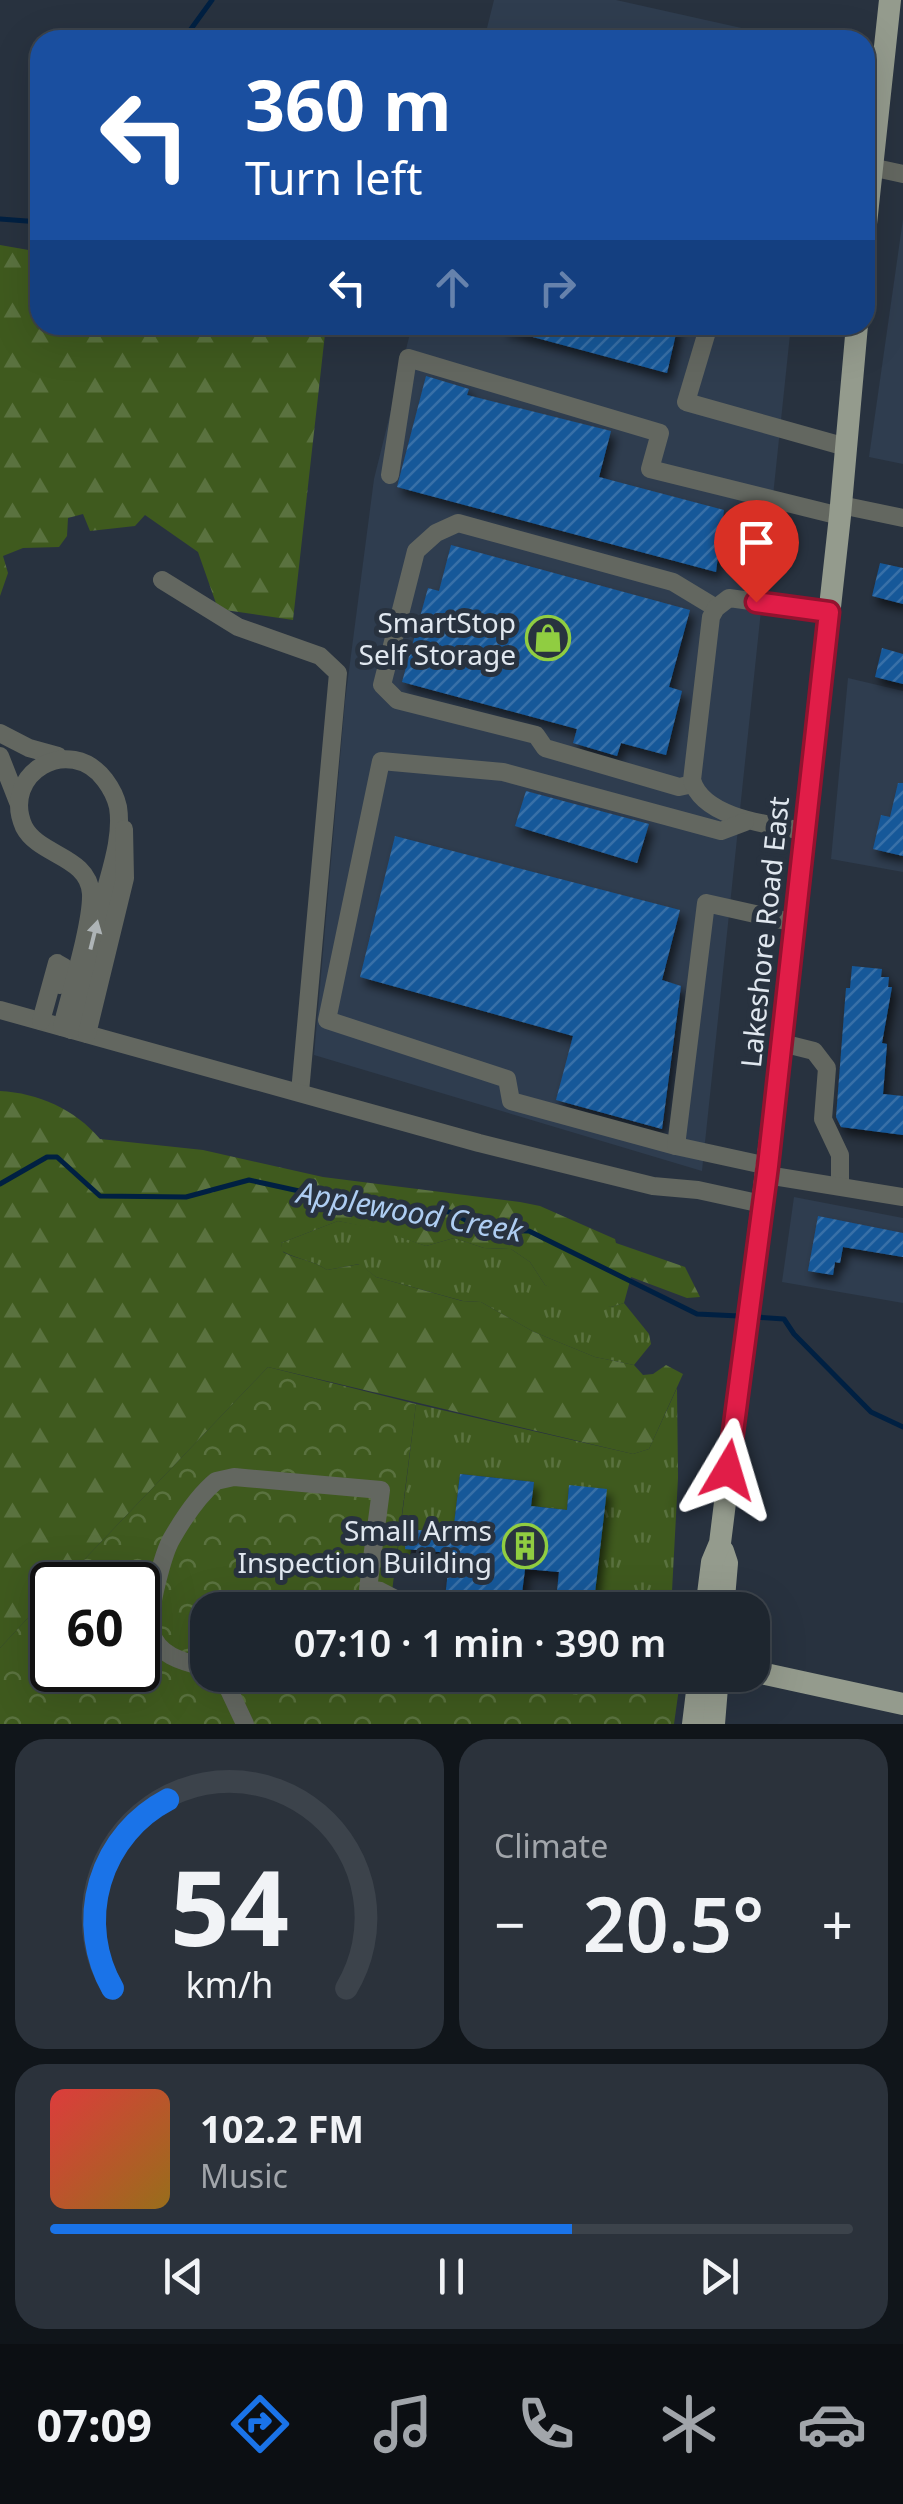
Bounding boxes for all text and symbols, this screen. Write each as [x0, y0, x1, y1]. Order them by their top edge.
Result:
text: 360 m [245, 56, 452, 152]
icon: left [80, 70, 210, 200]
text: Turn left [245, 147, 422, 208]
icon: left [320, 260, 375, 315]
icon: ahead [425, 260, 480, 315]
icon: right [530, 260, 585, 315]
pin [714, 500, 799, 603]
icon: arrive [729, 515, 784, 570]
place label: SmartStop Self Storage [359, 603, 516, 673]
shop icon: SmartStop Self Storage [525, 615, 571, 661]
street label: Lakeshore Road East [731, 795, 797, 1069]
one-way arrow [87, 919, 103, 950]
water label: Applewood Creek [292, 1171, 527, 1251]
position arrow [676, 1418, 780, 1522]
place label: Small Arms Inspection Building [238, 1511, 492, 1581]
building icon: Small Arms Inspection Building [502, 1523, 548, 1569]
speed limit sign: 60 [30, 1562, 160, 1692]
text: 07:10 · 1 min · 390 m [294, 1616, 666, 1668]
text: Climate [494, 1824, 608, 1867]
text: 54 [170, 1835, 289, 1976]
text: 20.5° [583, 1872, 764, 1974]
text: − [494, 1886, 525, 1961]
text: + [822, 1886, 853, 1961]
text: km/h [186, 1960, 273, 2008]
text: 102.2 FM [200, 2102, 364, 2154]
text: Music [200, 2154, 288, 2197]
icon: previous [156, 2249, 211, 2304]
icon: pause [424, 2249, 479, 2304]
icon: next [692, 2249, 747, 2304]
icon: directions [225, 2389, 295, 2459]
icon: music [368, 2389, 438, 2459]
icon: phone [511, 2389, 581, 2459]
icon: climate [654, 2389, 724, 2459]
icon: car [797, 2389, 867, 2459]
text: 07:09 [36, 2394, 152, 2455]

